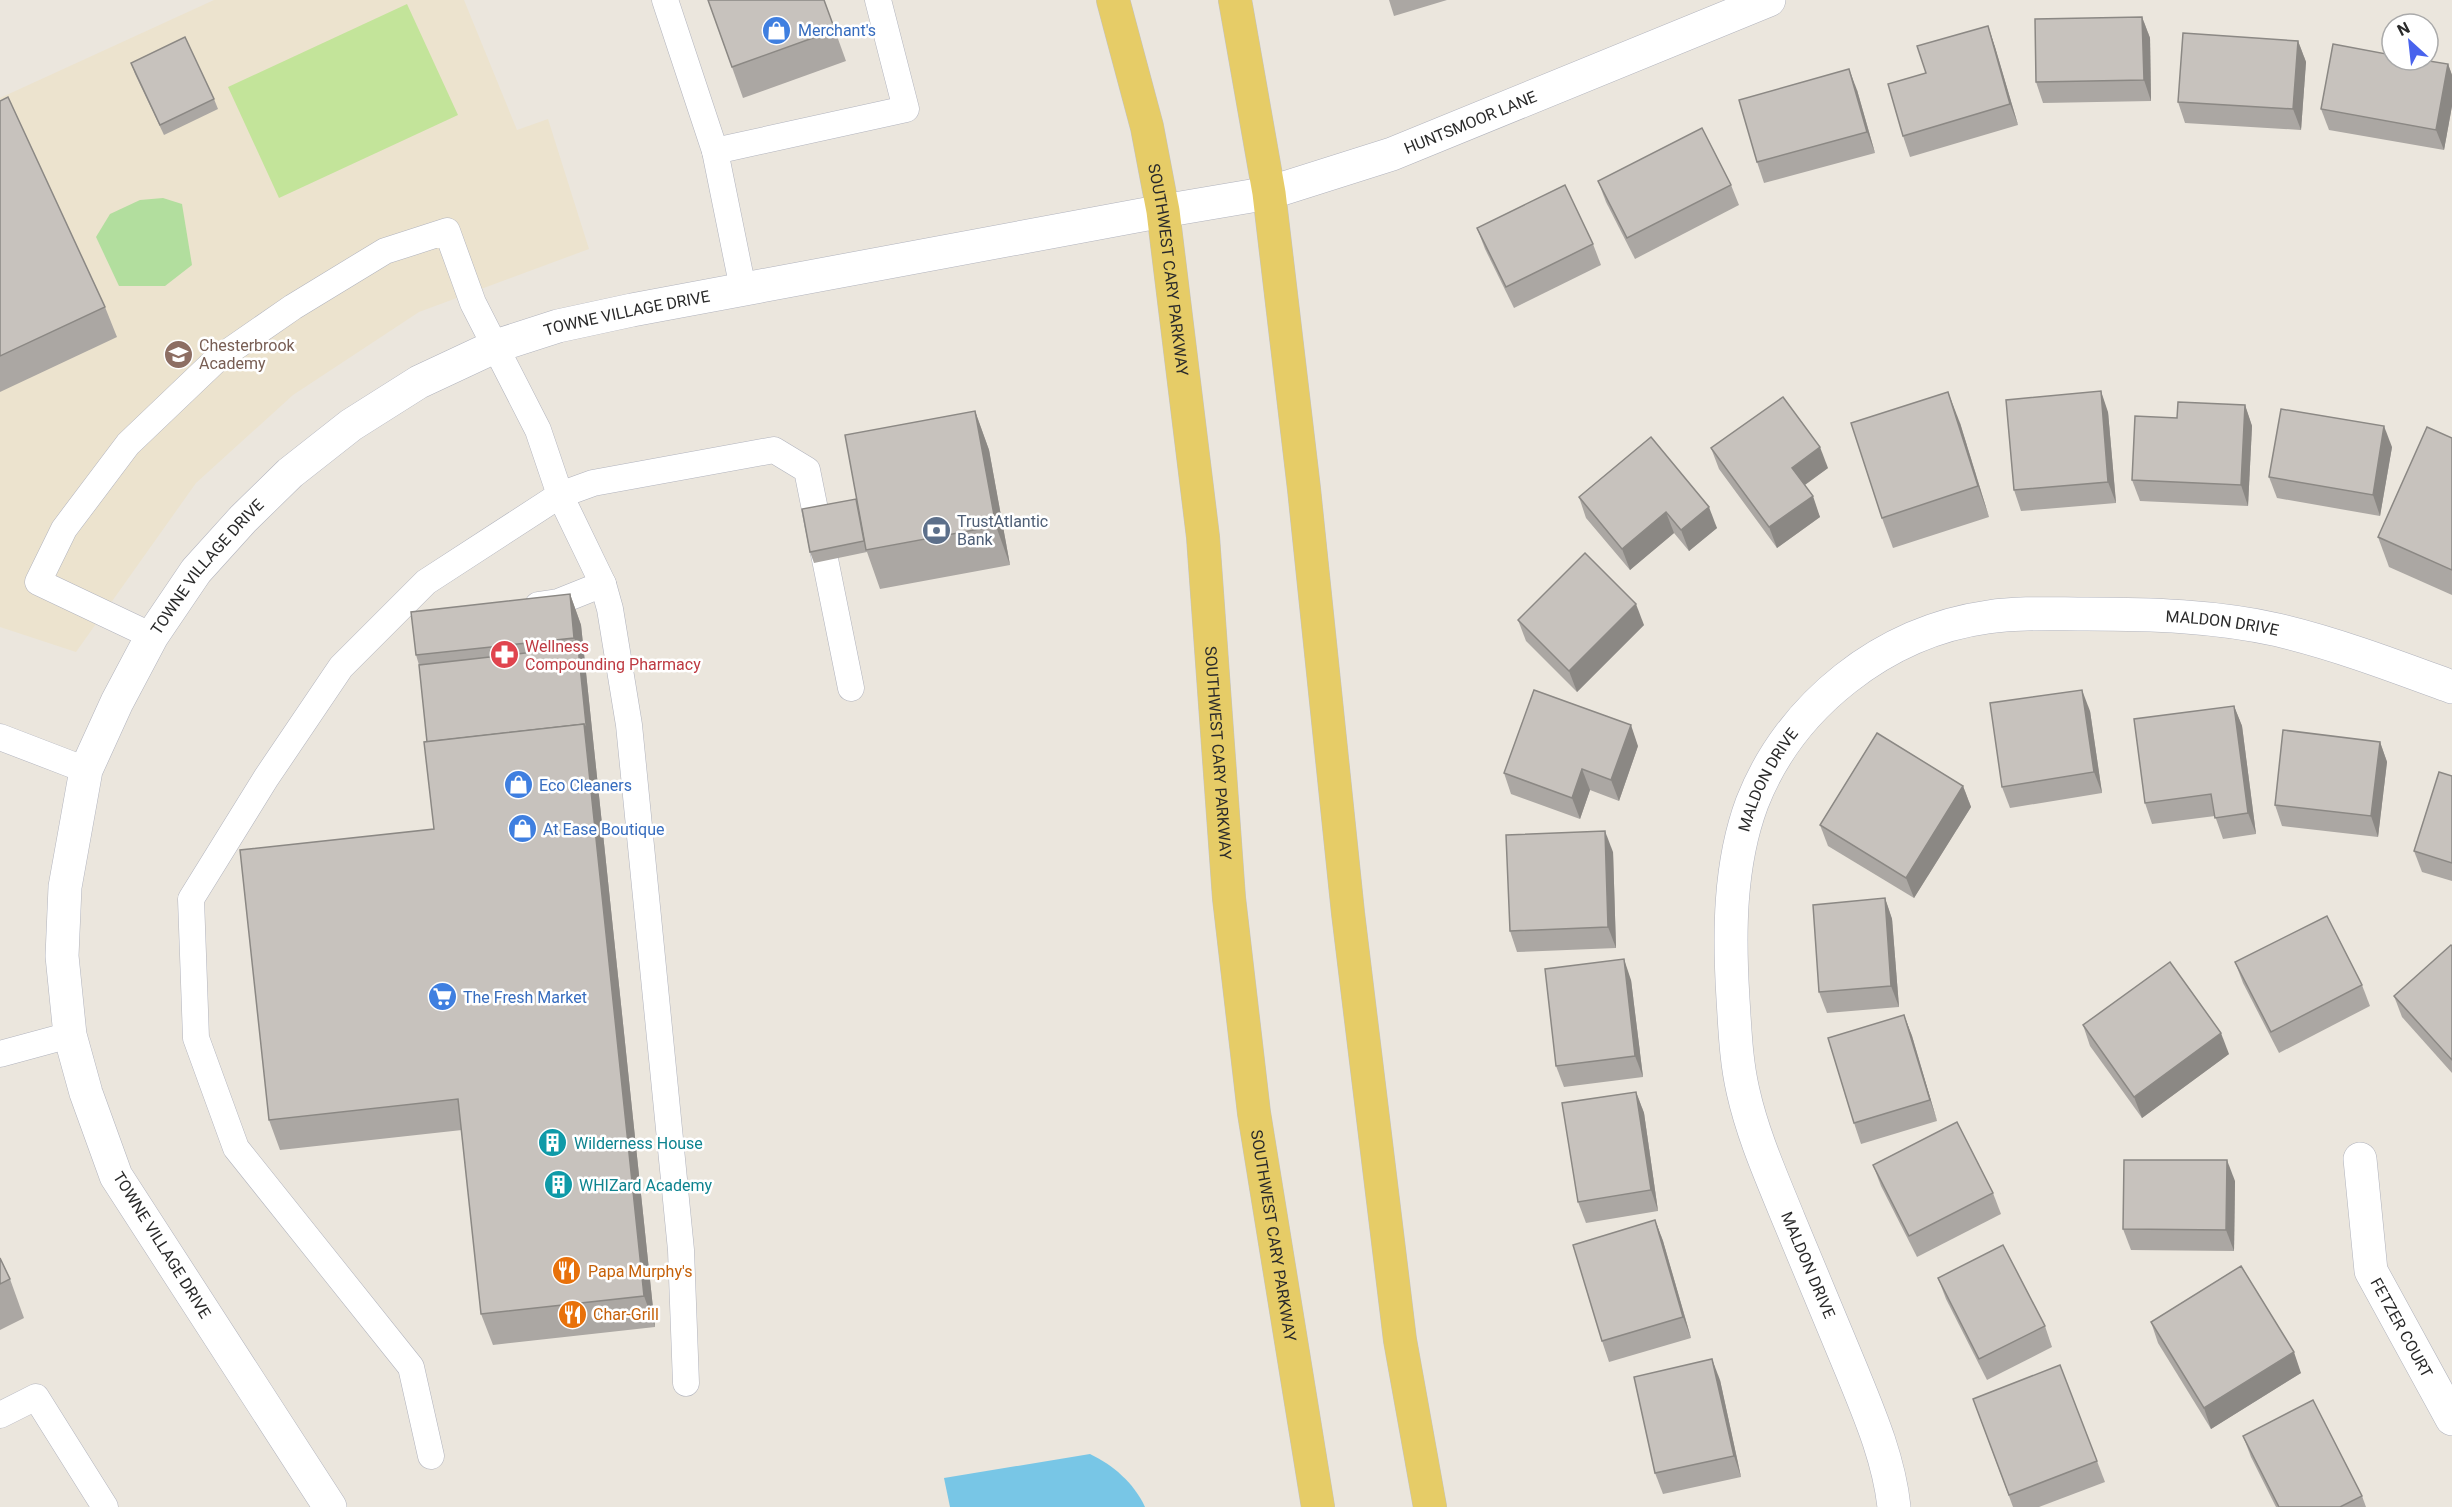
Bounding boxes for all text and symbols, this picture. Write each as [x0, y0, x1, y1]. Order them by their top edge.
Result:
north arrow [2380, 12, 2440, 72]
shop icon: Merchant's [761, 14, 793, 46]
text: N [2394, 18, 2413, 40]
place label: Merchant's [798, 21, 876, 40]
street label: HUNTSMOOR LANE [1401, 87, 1539, 158]
street label: SOUTHWEST CARY PARKWAY [1145, 162, 1193, 377]
street label: TOWNE VILLAGE DRIVE [541, 286, 711, 340]
place label: Chesterbrook Academy [199, 336, 296, 373]
school or university icon: Chesterbrook Academy [162, 338, 194, 370]
street label: TOWNE VILLAGE DRIVE [146, 495, 267, 638]
place label: TrustAtlantic Bank [957, 512, 1048, 549]
bank icon: TrustAtlantic Bank [920, 514, 952, 546]
street label: MALDON DRIVE [2165, 606, 2281, 639]
place label: Wellness Compounding Pharmacy [525, 637, 701, 674]
pharmacy icon: Wellness Compounding Pharmacy [488, 639, 520, 671]
street label: SOUTHWEST CARY PARKWAY [1201, 645, 1236, 861]
street label: MALDON DRIVE [1734, 724, 1801, 834]
shop icon: Eco Cleaners [502, 769, 534, 801]
place label: Eco Cleaners [539, 776, 632, 795]
shop icon: At Ease Boutique [506, 813, 538, 845]
place label: At Ease Boutique [543, 820, 664, 839]
supermarket icon: The Fresh Market [426, 981, 458, 1013]
place label: The Fresh Market [463, 988, 587, 1007]
building icon: Wilderness House [537, 1127, 569, 1159]
street label: SOUTHWEST CARY PARKWAY [1247, 1128, 1301, 1343]
place label: Wilderness House [574, 1134, 703, 1153]
street label: TOWNE VILLAGE DRIVE [109, 1168, 215, 1322]
building icon: WHIZard Academy [542, 1169, 574, 1201]
place label: WHIZard Academy [579, 1176, 713, 1195]
street label: MALDON DRIVE [1777, 1209, 1839, 1321]
restaurant icon: Papa Murphy's [551, 1255, 583, 1287]
place label: Papa Murphy's [588, 1262, 693, 1281]
street label: FETZER COURT [2367, 1274, 2437, 1381]
restaurant icon: Char-Grill [556, 1298, 588, 1330]
place label: Char-Grill [593, 1305, 659, 1324]

